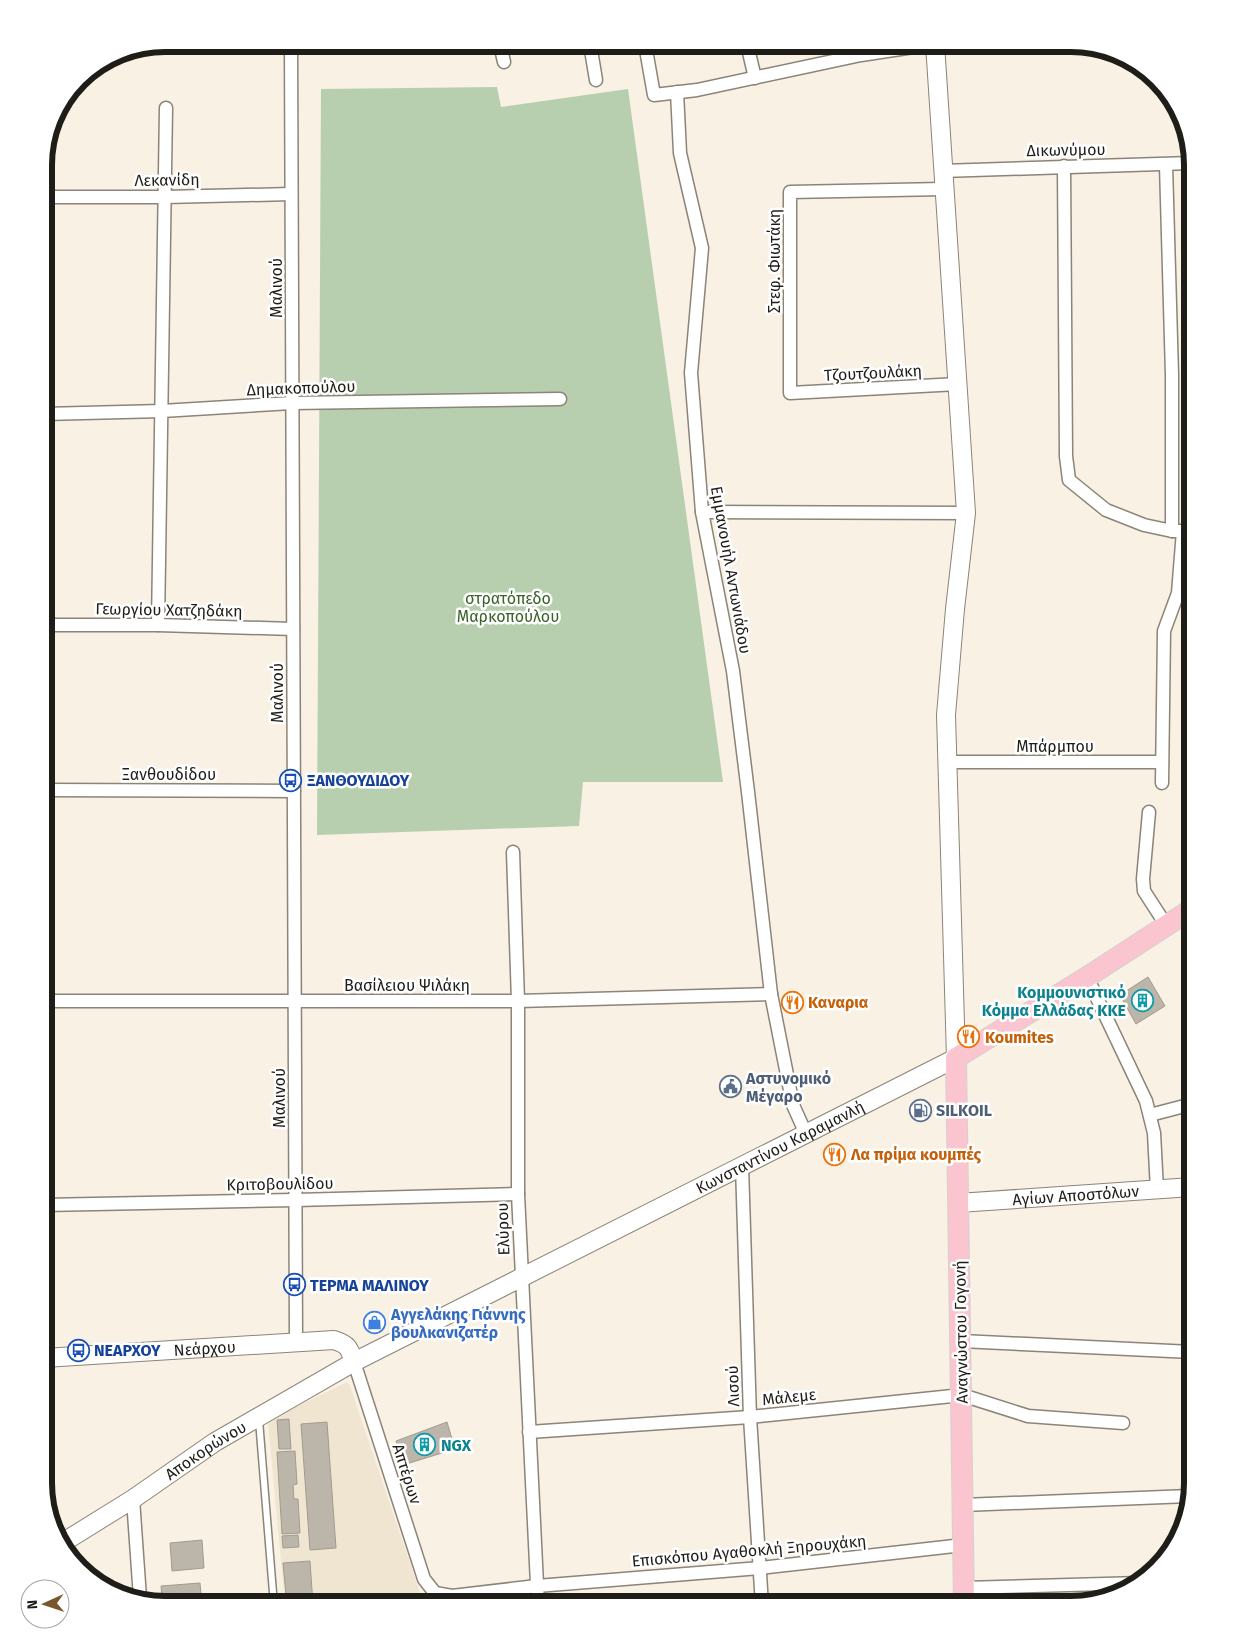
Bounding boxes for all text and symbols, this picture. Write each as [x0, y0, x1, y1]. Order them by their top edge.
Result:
street label: Δικωνύμου [1026, 140, 1106, 160]
street label: Λεκανίδη [134, 170, 200, 190]
street label: Στεφ. Φιωτάκη [765, 209, 784, 313]
street label: Μαλινού [267, 258, 286, 318]
street label: Τζουτζουλάκη [824, 361, 922, 385]
street label: Δημακοπούλου [246, 377, 356, 399]
street label: Εμμανουήλ Αντωνιάδου [707, 485, 755, 655]
park label: στρατόπεδο Μαρκοπούλου [457, 589, 559, 626]
street label: Γεωργίου Χατζηδάκη [95, 599, 243, 621]
street label: Μαλινού [268, 663, 287, 723]
street label: Μπάρμπου [1016, 737, 1094, 756]
street label: Ξανθουδίδου [122, 765, 216, 784]
bus stop icon: ΞΑΝΘΟΥΔΙΔΟΥ [279, 768, 303, 792]
place label: ΞΑΝΘΟΥΔΙΔΟΥ [307, 771, 410, 790]
street label: Βασίλειου Ψιλάκη [344, 976, 470, 995]
place label: Κομμουνιστικό Κόμμα Ελλάδας ΚΚΕ [982, 983, 1126, 1020]
building icon: Κομμουνιστικό Κόμμα Ελλάδας ΚΚΕ [1130, 989, 1154, 1013]
restaurant icon: Καναρια [780, 990, 804, 1014]
place label: Καναρια [808, 993, 869, 1012]
restaurant icon: Koumites [957, 1025, 981, 1049]
place label: Koumites [985, 1028, 1054, 1047]
street label: Μαλινού [270, 1068, 289, 1128]
place label: Αστυνομικό Μέγαρο [745, 1069, 831, 1106]
public building icon: Αστυνομικό Μέγαρο [718, 1075, 742, 1099]
street label: Κωνσταντίνου Καραμανλή [693, 1096, 867, 1197]
fuel station icon: SILKOIL [908, 1098, 932, 1122]
place label: SILKOIL [936, 1101, 992, 1120]
restaurant icon: Λα πρίμα κουμπές [823, 1142, 847, 1166]
place label: Λα πρίμα κουμπές [850, 1145, 982, 1164]
street label: Κριτοβουλίδου [226, 1174, 334, 1194]
street label: Αγίων Αποστόλων [1012, 1181, 1140, 1209]
street label: Ελύρου [493, 1202, 513, 1256]
street label: Αναγνώστου Γογονή [950, 1260, 972, 1404]
bus stop icon: ΤΕΡΜΑ ΜΑΛΙΝΟΥ [282, 1273, 306, 1297]
place label: ΤΕΡΜΑ ΜΑΛΙΝΟΥ [310, 1276, 429, 1295]
place label: Αγγελάκης Γιάννης βουλκανιζατέρ [390, 1305, 526, 1342]
shop icon: Αγγελάκης Γιάννης βουλκανιζατέρ [363, 1311, 387, 1335]
street label: Νεάρχου [173, 1337, 236, 1359]
bus stop icon: ΝΕΑΡΧΟΥ [66, 1338, 90, 1362]
place label: ΝΕΑΡΧΟΥ [94, 1341, 161, 1360]
street label: Λισού [723, 1365, 743, 1407]
street label: Μάλεμε [761, 1385, 817, 1409]
street label: Αποκορώνου [161, 1417, 249, 1484]
building icon: NGX [413, 1433, 437, 1457]
place label: NGX [441, 1436, 472, 1455]
street label: Απτέρων [388, 1441, 426, 1507]
street label: Επισκόπου Αγαθοκλή Ξηρουχάκη [631, 1531, 867, 1571]
north arrow [20, 1579, 70, 1629]
text: N [24, 1600, 41, 1610]

